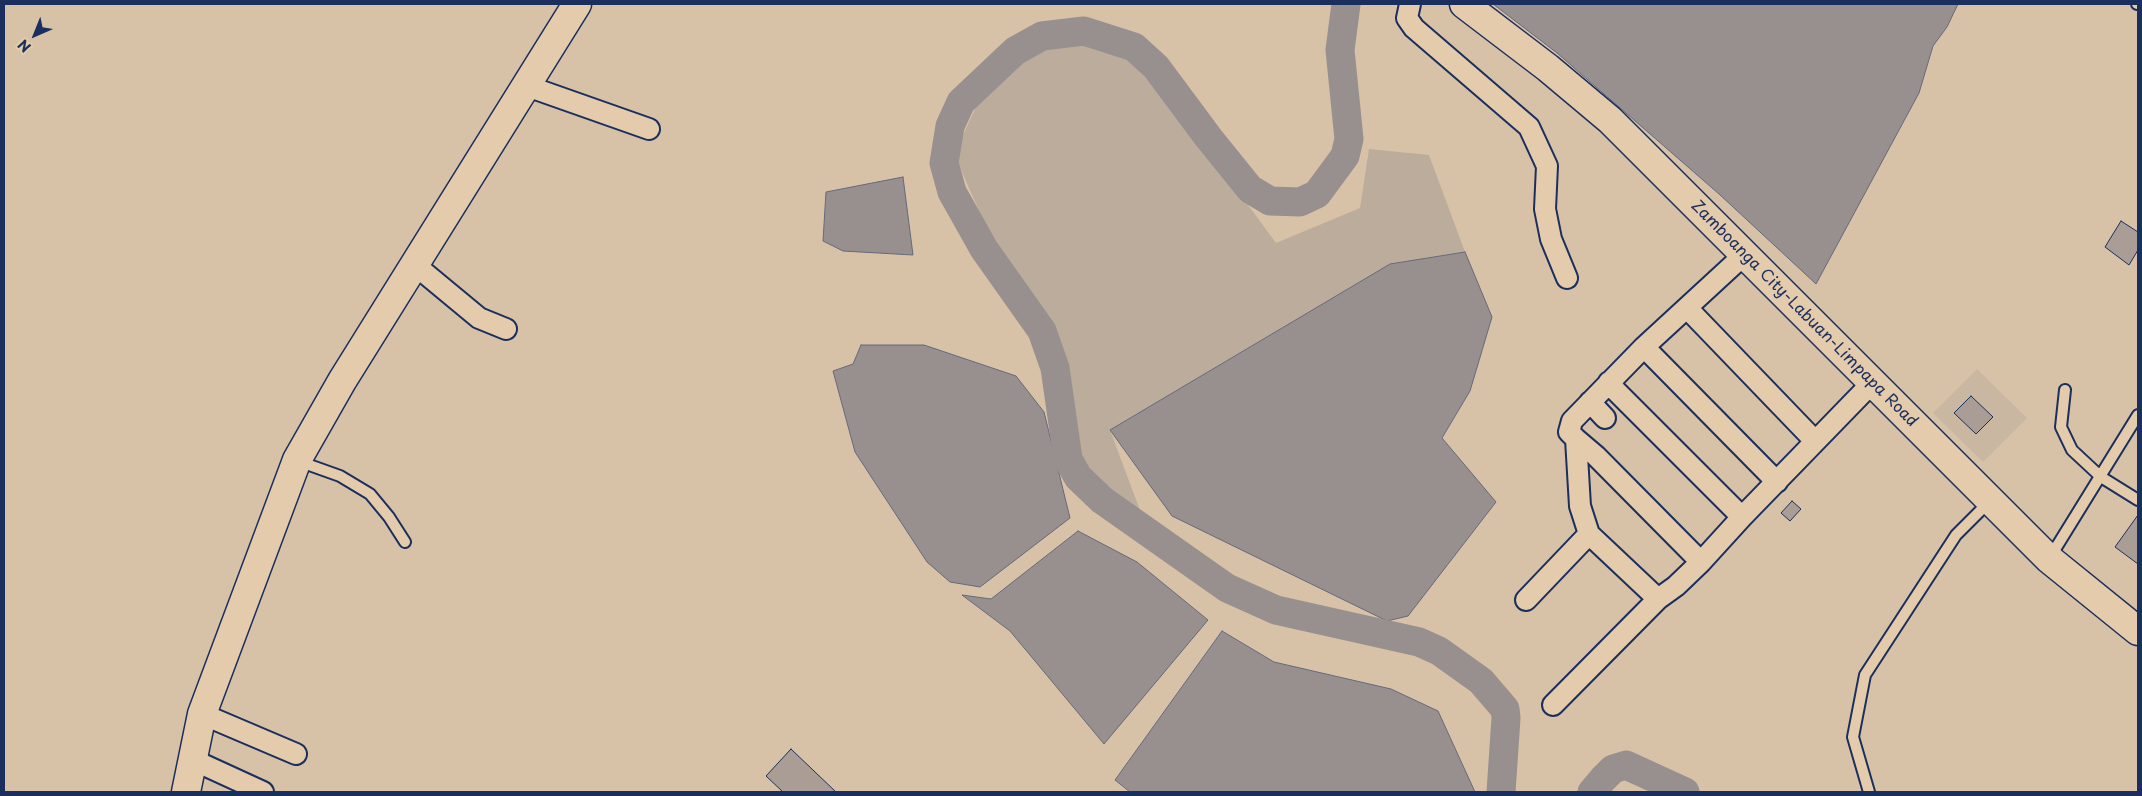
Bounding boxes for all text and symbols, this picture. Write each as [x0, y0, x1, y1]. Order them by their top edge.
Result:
north arrow [10, 10, 60, 60]
text: N [13, 35, 36, 58]
street label: Zamboanga City-Labuan-Limpapa Road [1687, 197, 1921, 431]

